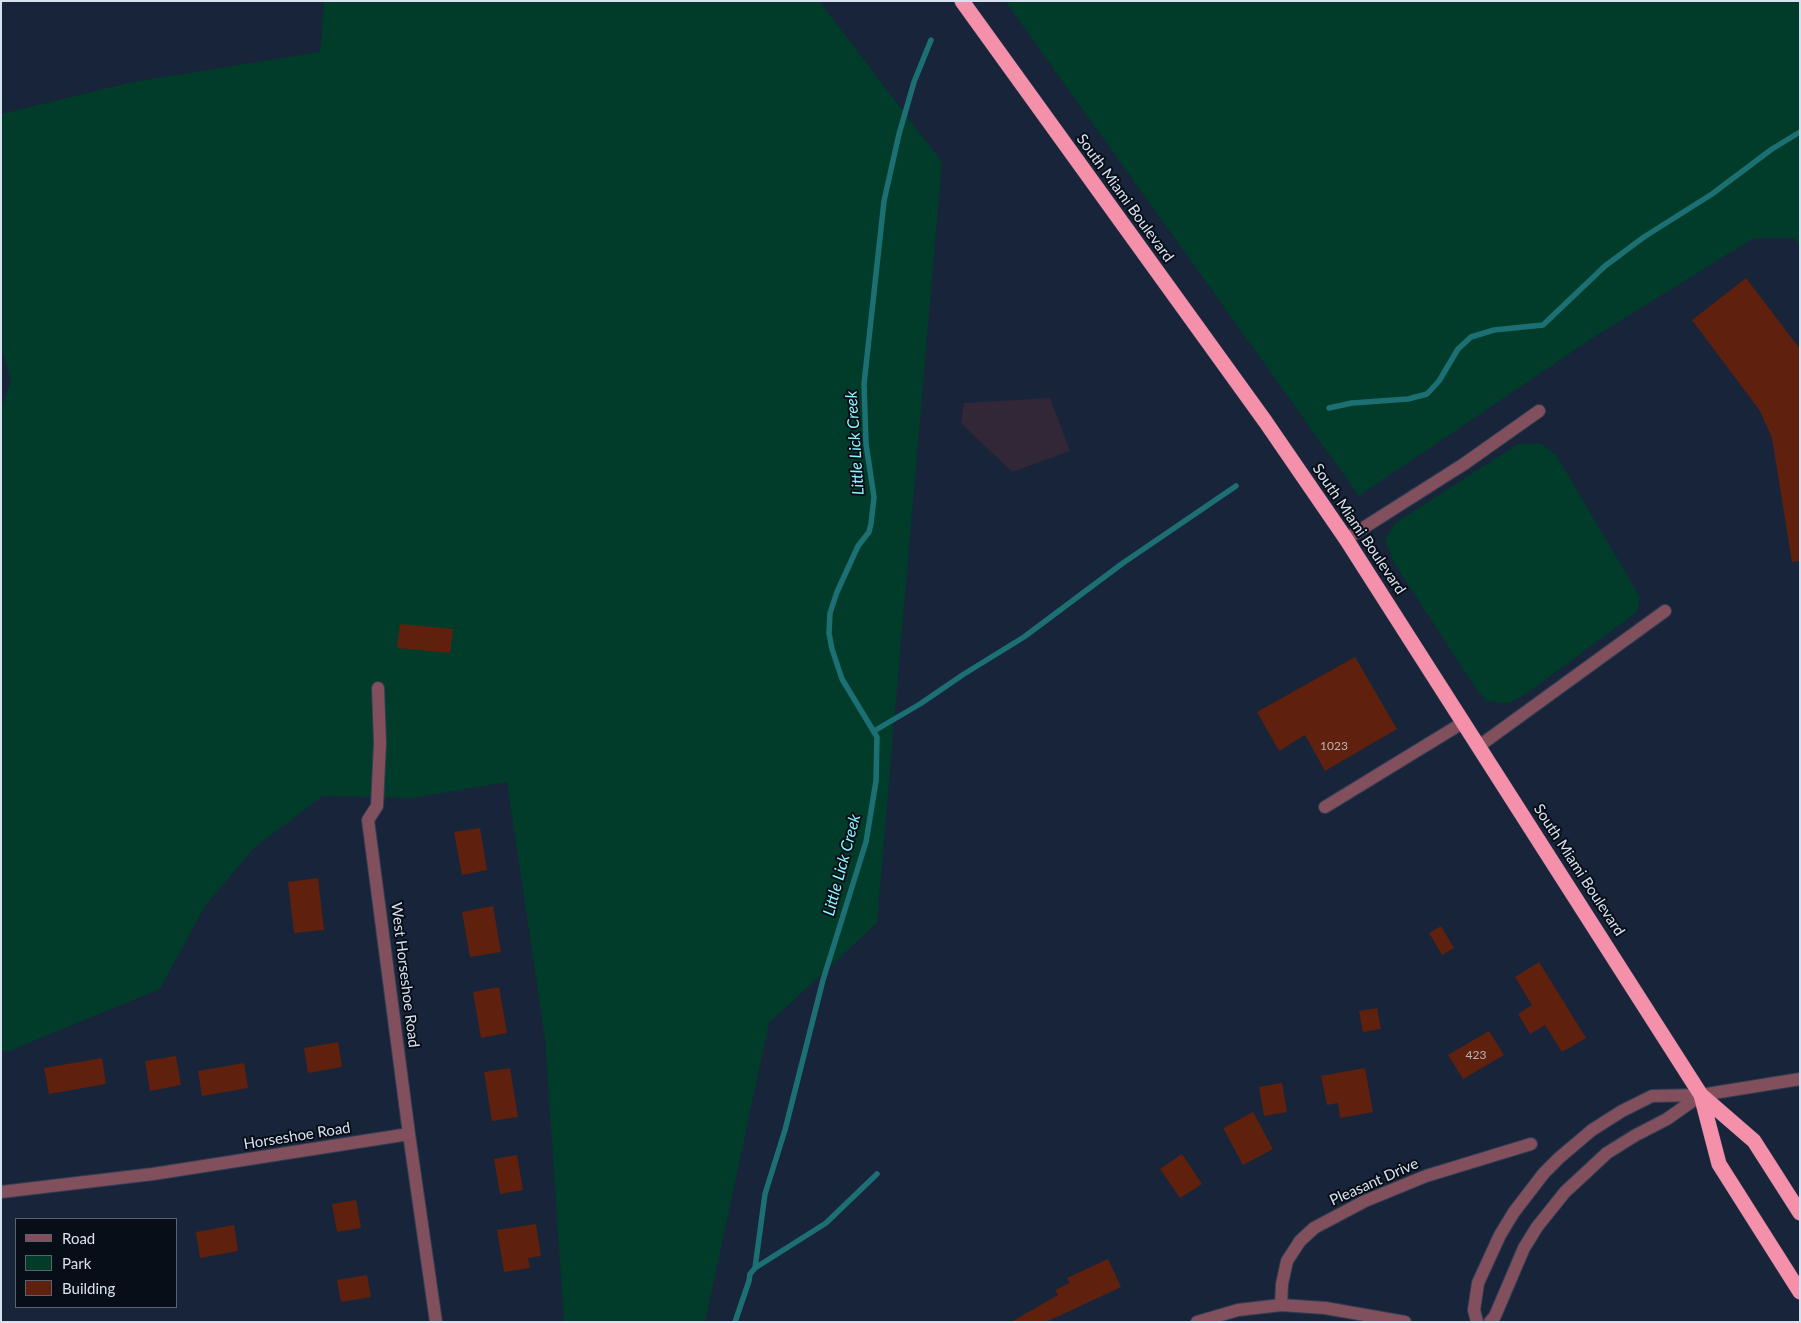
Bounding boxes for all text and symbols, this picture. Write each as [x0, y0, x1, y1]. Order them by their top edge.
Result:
street label: South Miami Boulevard [1073, 131, 1177, 265]
water label: Little Lick Creek [842, 390, 868, 496]
street label: South Miami Boulevard [1309, 460, 1409, 598]
house number: 1023 [1320, 739, 1348, 753]
street label: South Miami Boulevard [1530, 801, 1628, 939]
water label: Little Lick Creek [819, 812, 865, 918]
street label: West Horseshoe Road [387, 901, 423, 1049]
house number: 423 [1466, 1048, 1486, 1062]
street label: Horseshoe Road [242, 1119, 352, 1153]
street label: Pleasant Drive [1327, 1154, 1421, 1210]
legend [15, 1218, 178, 1308]
text: Road [62, 1229, 95, 1247]
text: Park [62, 1254, 91, 1272]
text: Building [62, 1279, 115, 1297]

